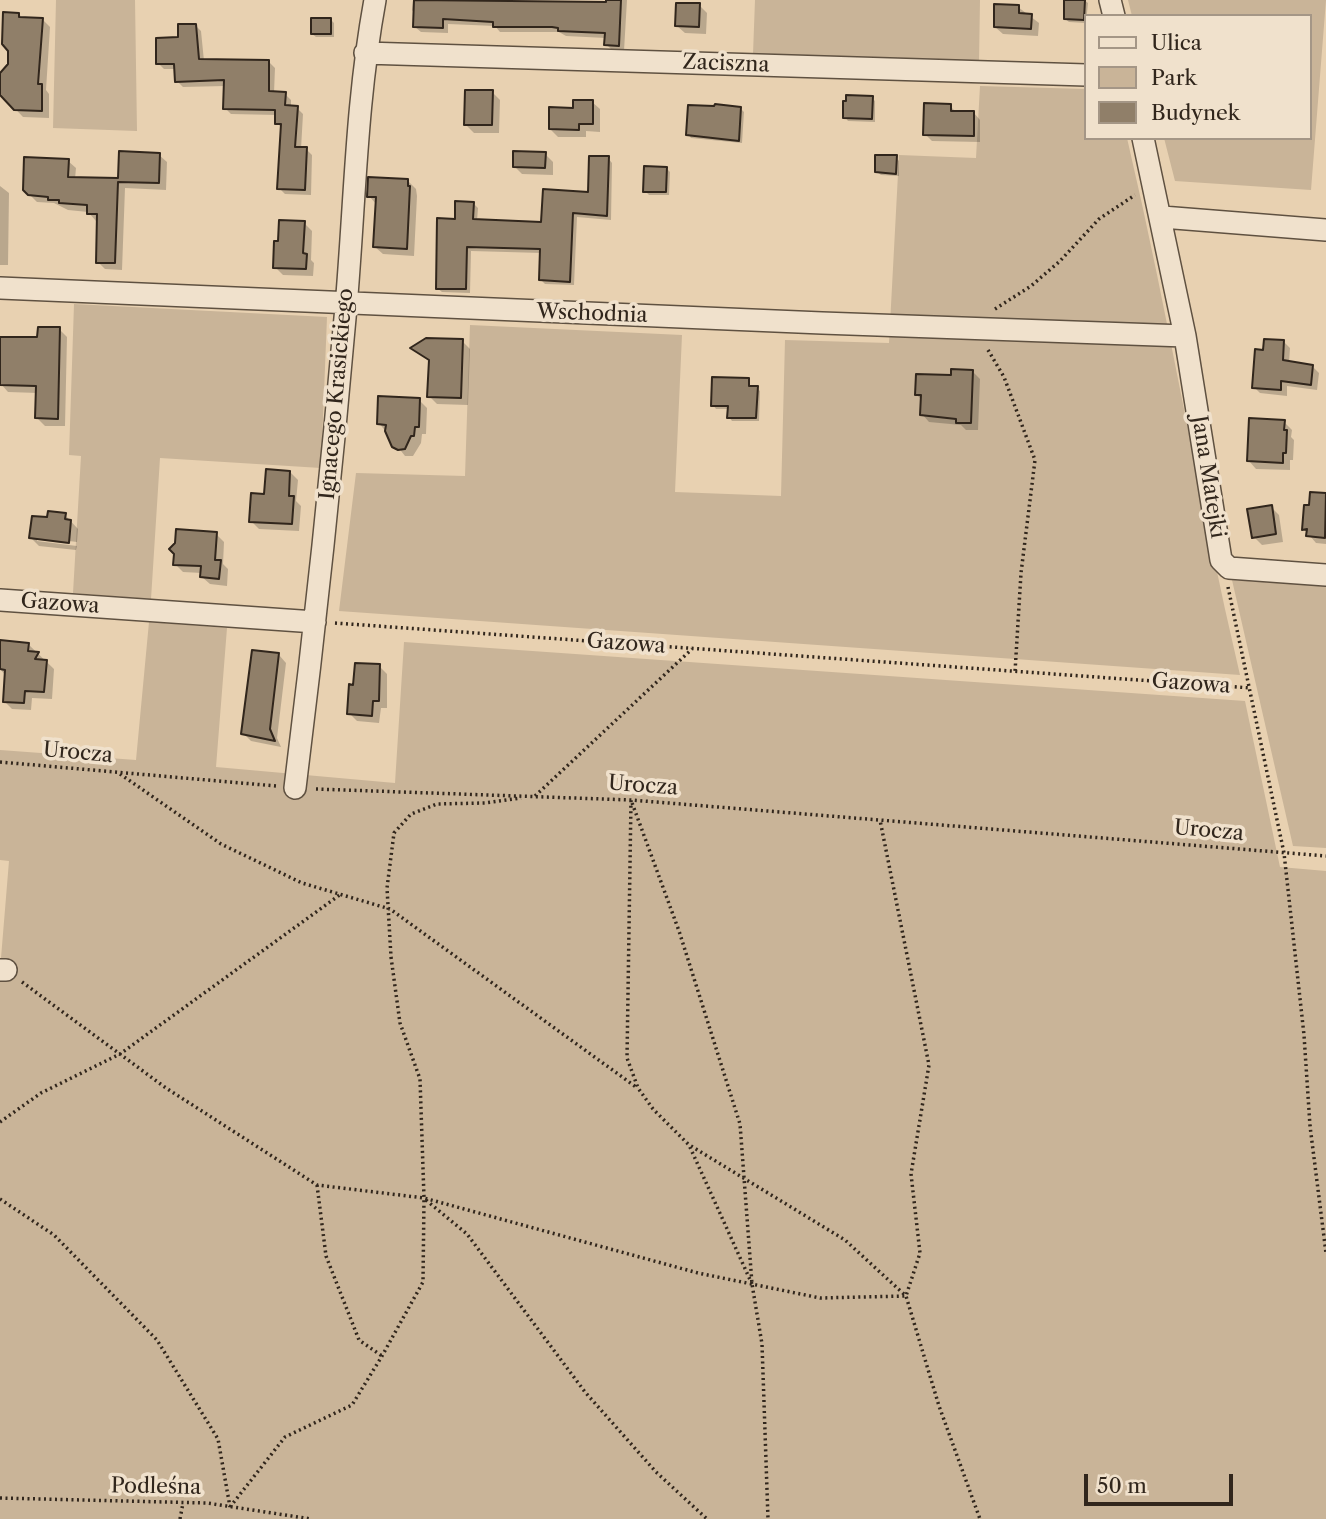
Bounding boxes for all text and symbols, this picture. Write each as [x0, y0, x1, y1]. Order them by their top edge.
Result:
legend [1084, 14, 1312, 140]
text: Ulica [1151, 30, 1202, 55]
street label: Zaciszna [682, 50, 770, 78]
text: Park [1151, 65, 1197, 90]
text: Budynek [1151, 100, 1240, 125]
street label: Ignacego Krasickiego [315, 287, 359, 501]
street label: Wschodnia [536, 299, 648, 329]
street label: Jana Matejki [1186, 414, 1230, 540]
street label: Gazowa [20, 589, 100, 619]
street label: Gazowa [586, 629, 666, 659]
street label: Gazowa [1151, 669, 1231, 699]
street label: Urocza [42, 737, 114, 769]
street label: Urocza [607, 771, 679, 801]
street label: Urocza [1173, 815, 1245, 847]
scale bar [1088, 1460, 1237, 1504]
text: 50 m [1097, 1473, 1147, 1498]
street label: Podleśna [111, 1474, 201, 1500]

